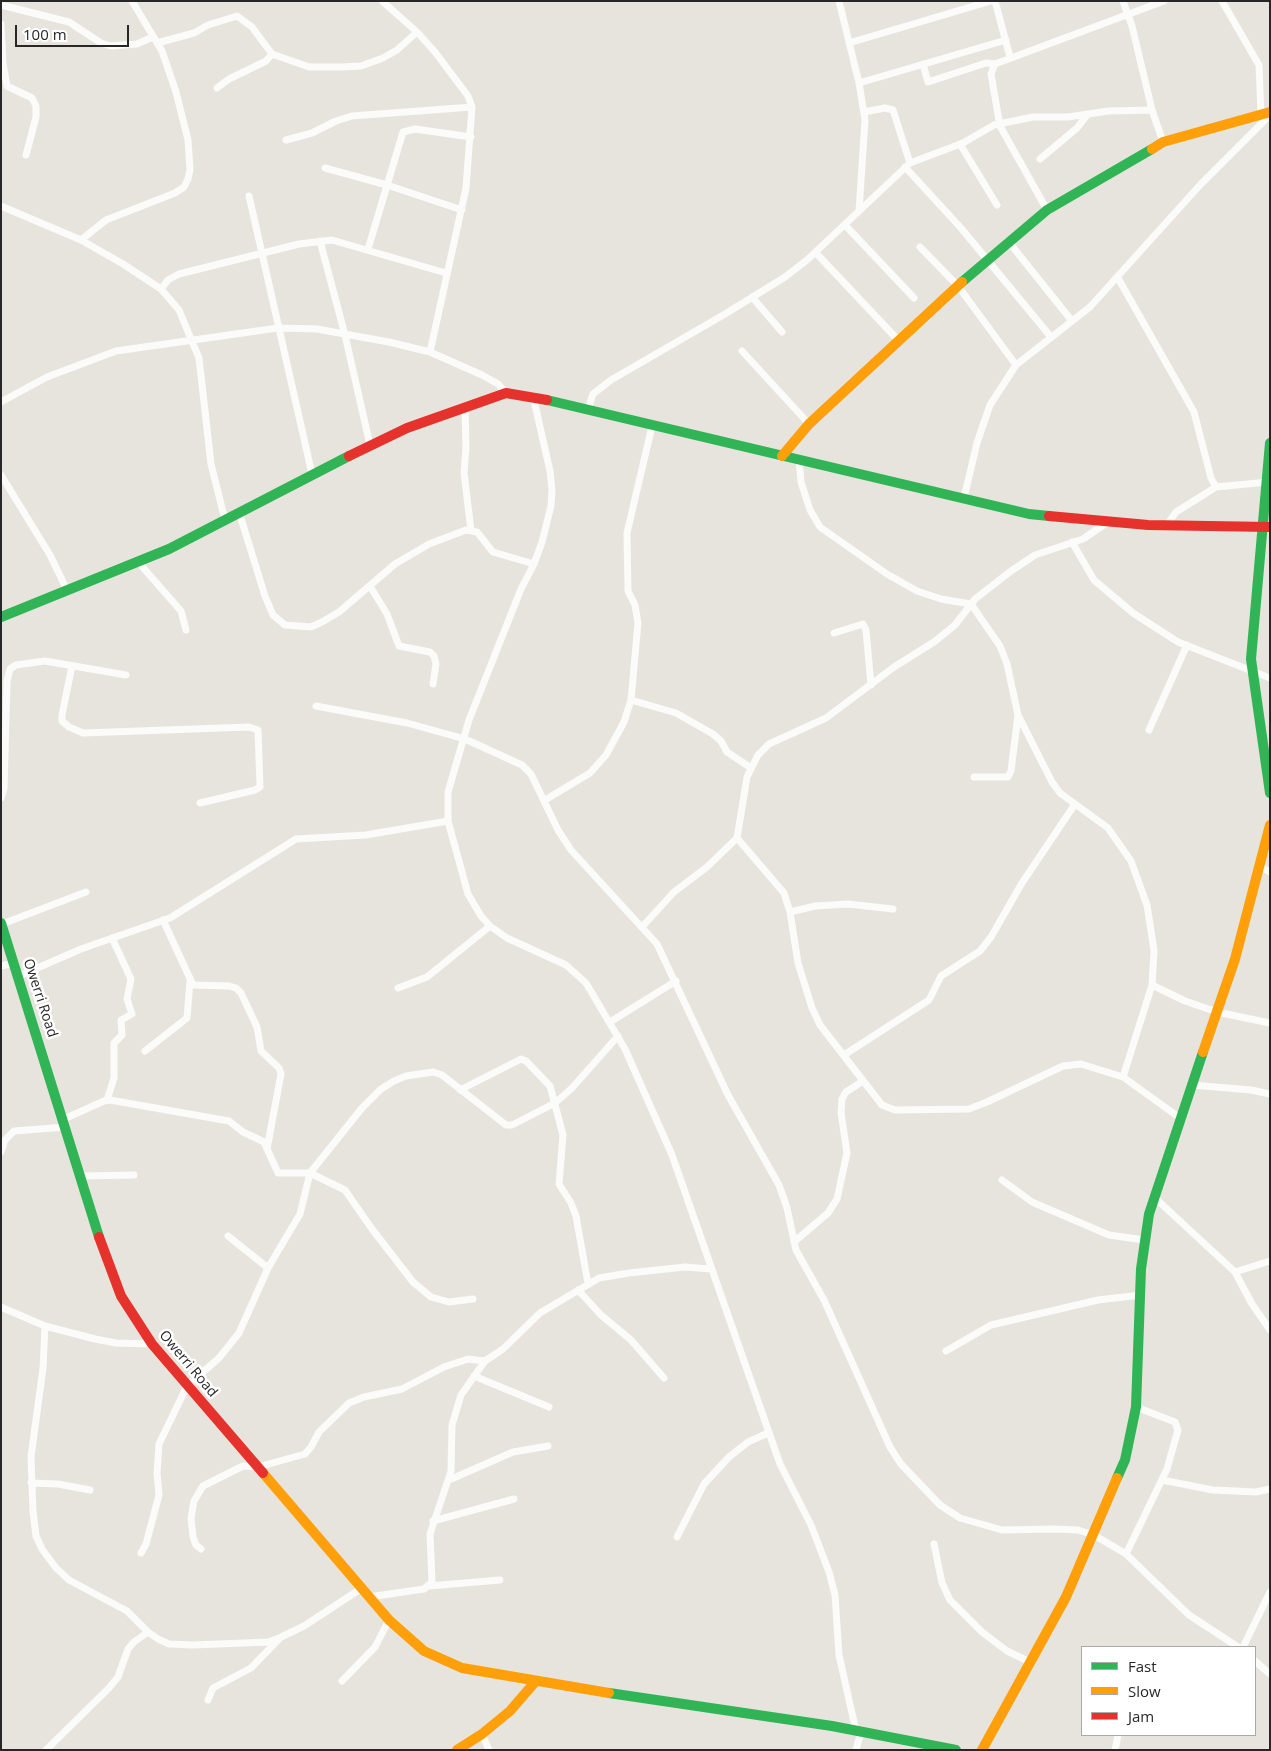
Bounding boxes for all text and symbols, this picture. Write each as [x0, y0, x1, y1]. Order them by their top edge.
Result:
scale bar [18, 15, 131, 47]
text: 100 m [23, 24, 67, 44]
street label: Owerri Road [19, 957, 61, 1039]
street label: Owerri Road [155, 1327, 221, 1401]
legend [1081, 1646, 1256, 1736]
text: Fast [1128, 1656, 1157, 1676]
text: Slow [1128, 1681, 1161, 1701]
text: Jam [1128, 1706, 1154, 1726]

